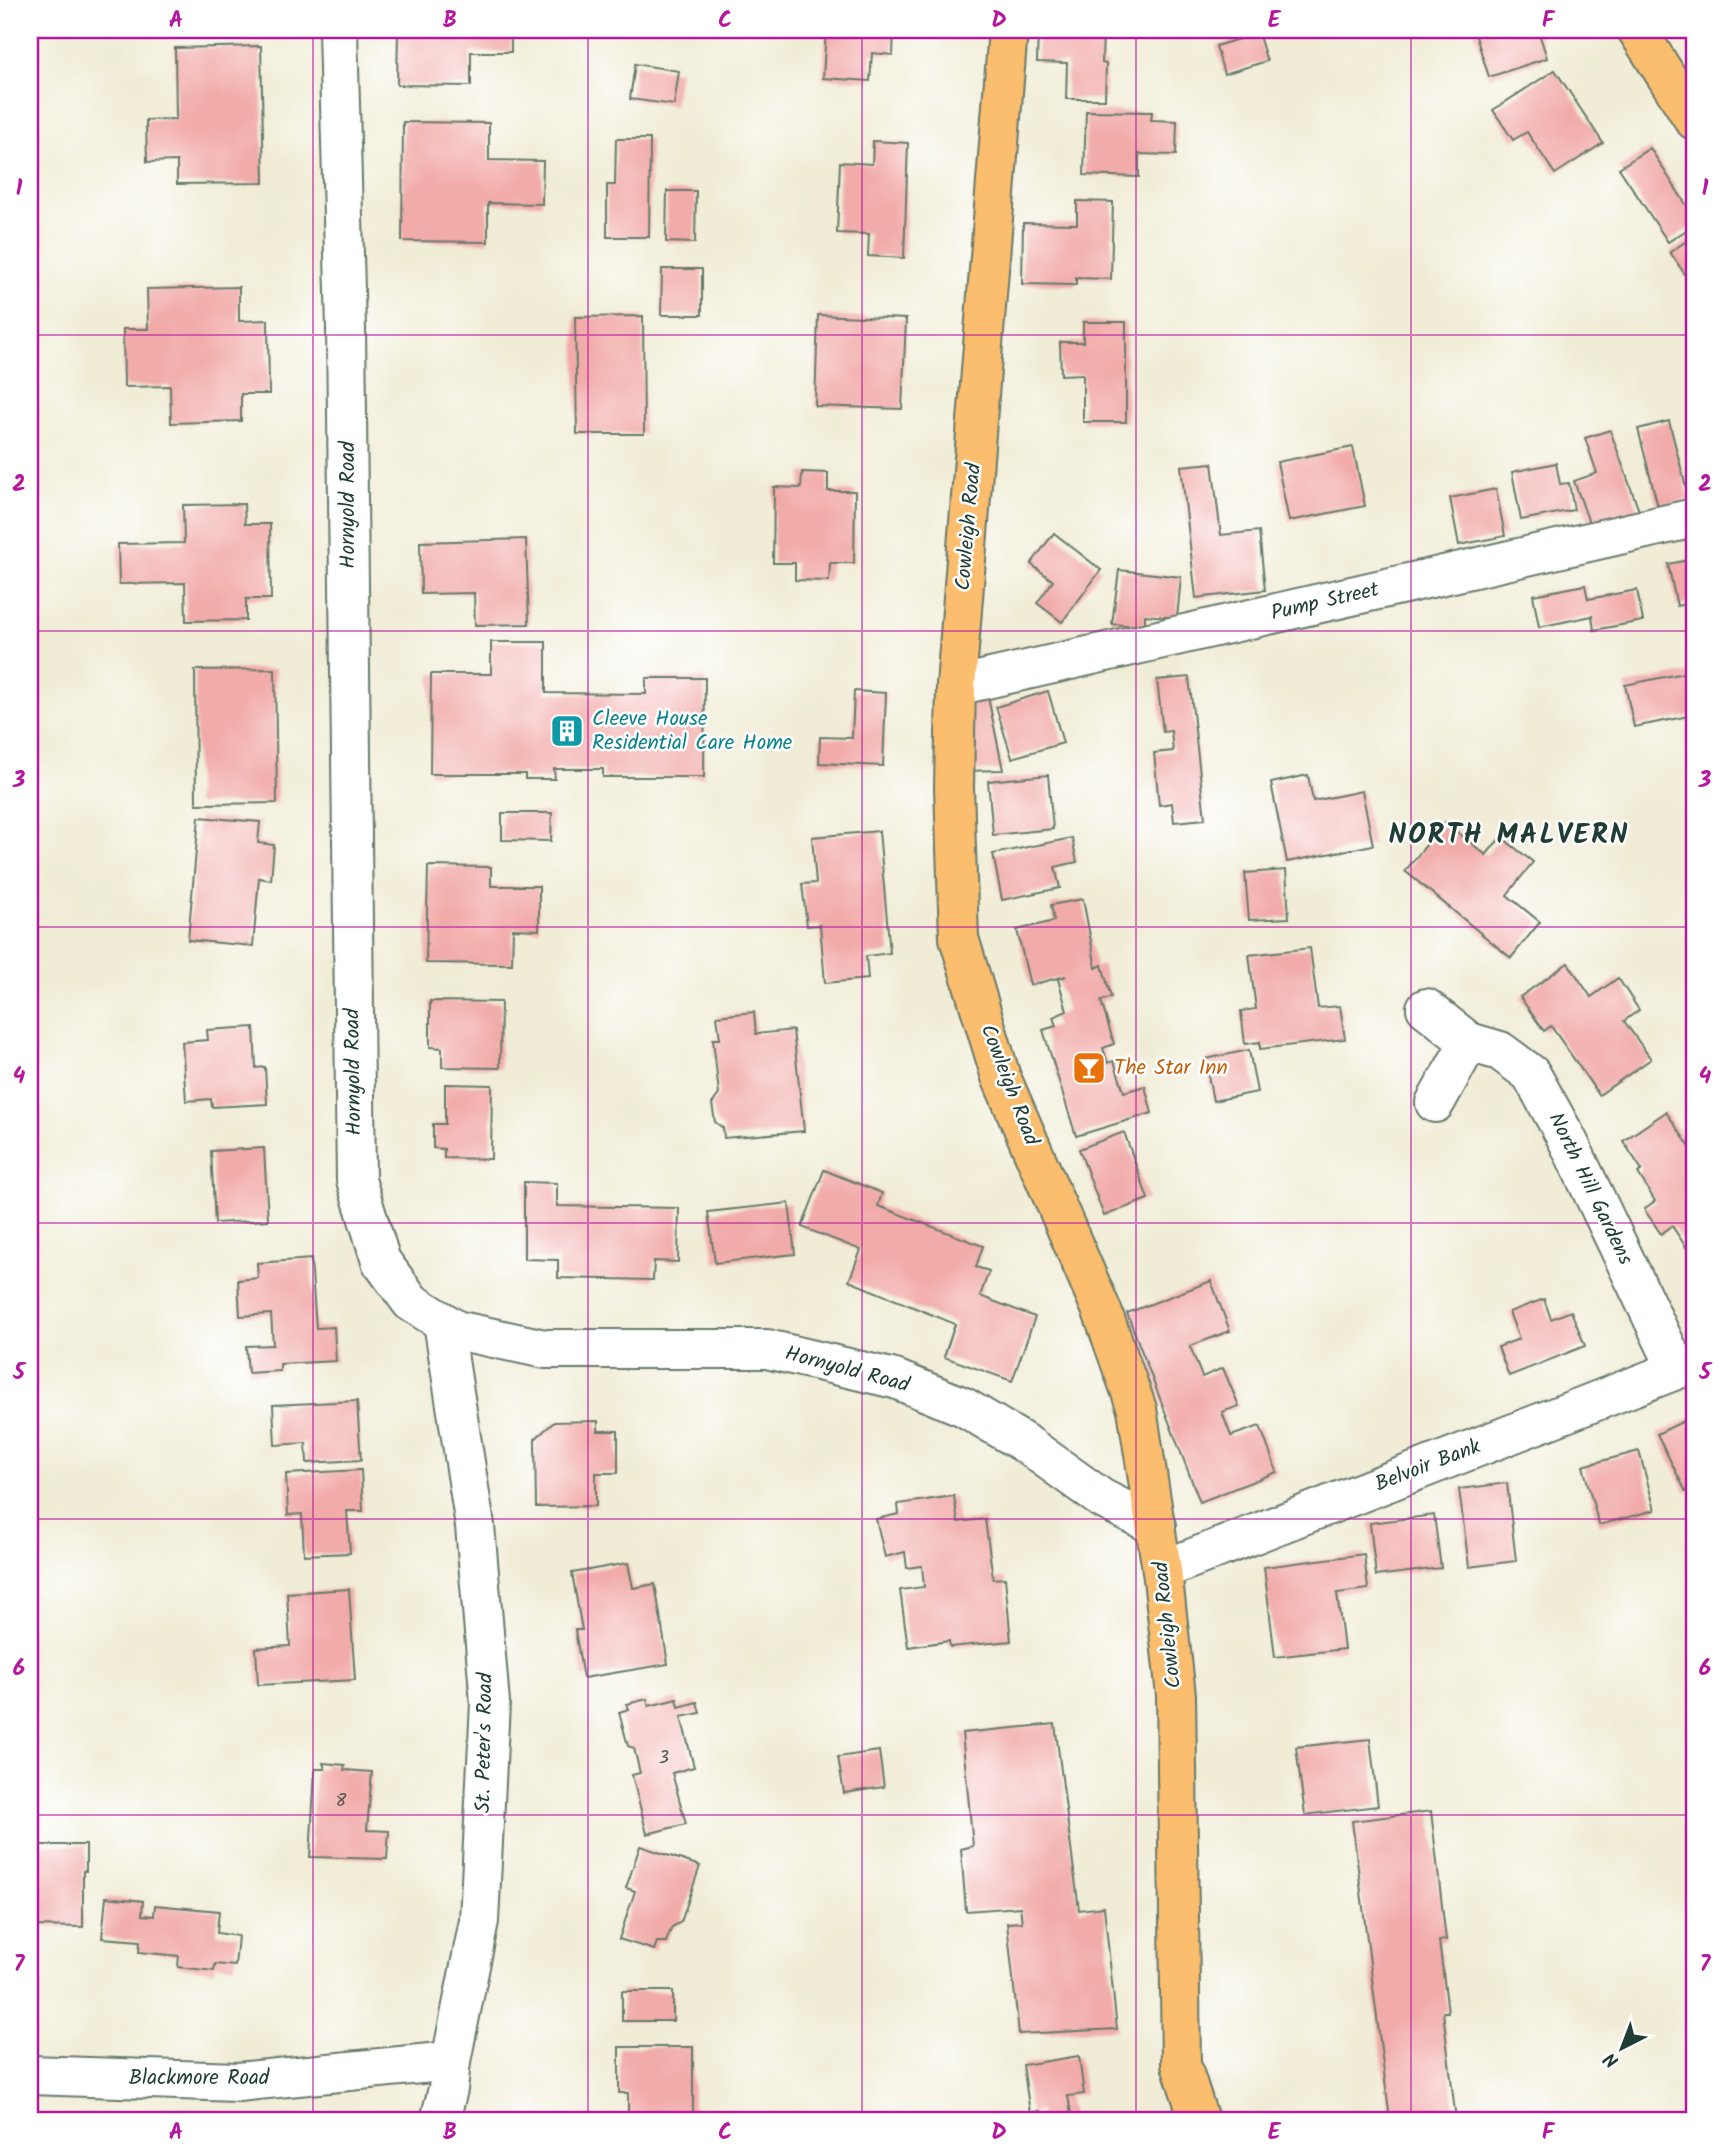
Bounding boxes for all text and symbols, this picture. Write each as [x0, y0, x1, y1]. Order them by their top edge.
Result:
text: A [169, 3, 183, 39]
text: B [443, 3, 457, 39]
text: C [718, 3, 732, 39]
text: D [991, 3, 1007, 39]
text: E [1268, 3, 1282, 39]
text: F [1542, 3, 1556, 39]
text: 1 [16, 171, 23, 207]
text: 1 [1702, 171, 1709, 207]
street label: Hornyold Road [332, 441, 365, 569]
street label: Cowleigh Road [947, 462, 991, 592]
text: 2 [12, 467, 26, 503]
text: 2 [1698, 467, 1712, 503]
street label: Pump Street [1268, 573, 1383, 630]
place label: Cleeve House Residential Care Home [592, 703, 793, 760]
building icon: Cleeve House Residential Care Home [548, 712, 586, 750]
text: 3 [12, 763, 26, 799]
text: 3 [1698, 763, 1712, 799]
district label: NORTH MALVERN [1389, 813, 1630, 858]
street label: Hornyold Road [336, 1008, 372, 1136]
street label: Cowleigh Road [971, 1020, 1047, 1151]
bar icon: The Star Inn [1070, 1049, 1108, 1087]
place label: The Star Inn [1114, 1052, 1228, 1085]
text: 4 [13, 1059, 26, 1095]
text: 4 [1699, 1059, 1712, 1095]
street label: North Hill Gardens [1539, 1107, 1641, 1271]
street label: Hornyold Road [781, 1338, 913, 1403]
text: 5 [12, 1355, 27, 1391]
text: 5 [1698, 1355, 1713, 1391]
street label: Belvoir Bank [1370, 1431, 1486, 1501]
street label: Cowleigh Road [1145, 1559, 1191, 1690]
text: 6 [13, 1651, 25, 1687]
text: 6 [1699, 1651, 1711, 1687]
street label: St. Peter's Road [467, 1672, 503, 1814]
house number: 3 [659, 1744, 669, 1773]
house number: 8 [336, 1787, 347, 1816]
text: 7 [14, 1947, 26, 1983]
text: 7 [1700, 1947, 1712, 1983]
north arrow [1588, 2014, 1658, 2084]
text: N [1597, 2044, 1626, 2074]
street label: Blackmore Road [129, 2062, 270, 2095]
text: A [169, 2115, 183, 2150]
text: B [443, 2115, 457, 2150]
text: C [718, 2115, 732, 2150]
text: D [991, 2115, 1007, 2150]
text: E [1268, 2115, 1282, 2150]
text: F [1542, 2115, 1556, 2150]

